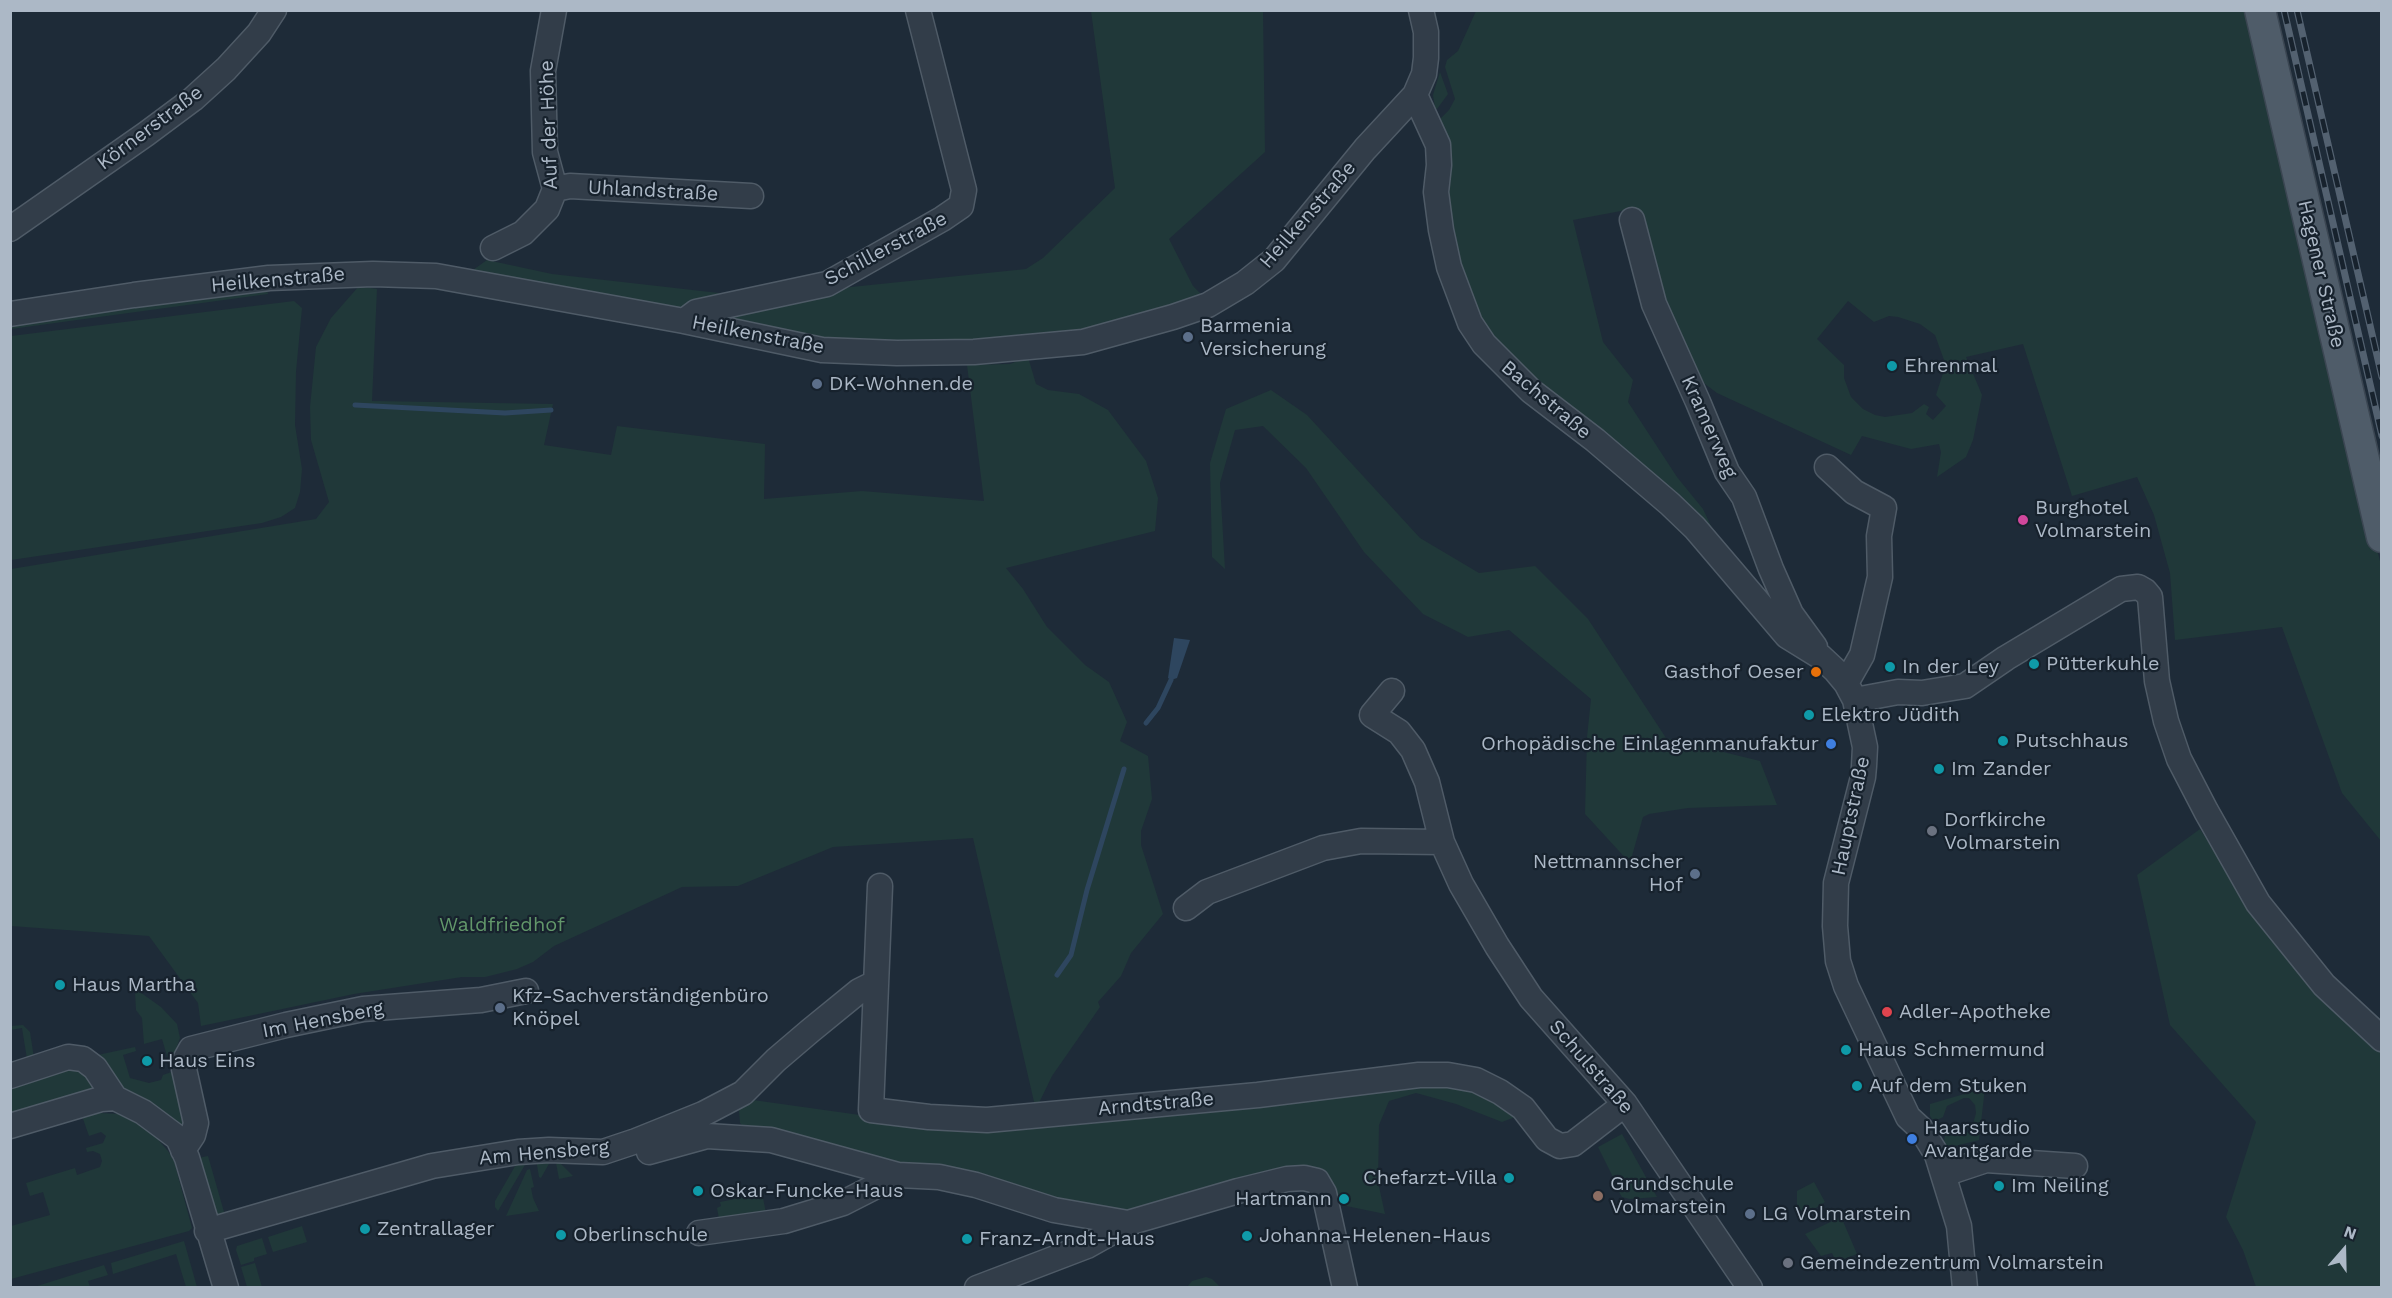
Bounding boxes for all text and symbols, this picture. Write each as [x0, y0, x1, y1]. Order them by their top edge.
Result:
street label: Auf der Höhe [535, 60, 563, 190]
street label: Körnerstraße [92, 80, 208, 176]
street label: Heilkenstraße [1255, 156, 1361, 274]
street label: Uhlandstraße [587, 176, 719, 206]
street label: Hagener Straße [2292, 198, 2350, 350]
street label: Schillerstraße [821, 207, 951, 291]
street label: Heilkenstraße [210, 262, 346, 298]
street label: Heilkenstraße [690, 310, 826, 360]
place label: Barmenia Versicherung [1200, 314, 1326, 361]
marker: Barmenia Versicherung [1181, 330, 1195, 344]
place label: Ehrenmal [1904, 354, 1997, 378]
street label: Bachstraße [1496, 355, 1596, 445]
marker: Ehrenmal [1885, 359, 1899, 373]
place label: DK-Wohnen.de [829, 372, 973, 396]
street label: Kramerweg [1676, 372, 1742, 482]
marker: DK-Wohnen.de [810, 377, 824, 391]
place label: Burghotel Volmarstein [2035, 496, 2151, 543]
marker: Burghotel Volmarstein [2016, 513, 2030, 527]
place label: Pütterkuhle [2046, 652, 2159, 676]
place label: In der Ley [1902, 655, 1999, 679]
marker: Pütterkuhle [2027, 657, 2041, 671]
place label: Gasthof Oeser [1664, 660, 1804, 684]
marker: In der Ley [1883, 660, 1897, 674]
marker: Gasthof Oeser [1809, 665, 1823, 679]
place label: Elektro Jüdith [1821, 703, 1960, 727]
marker: Elektro Jüdith [1802, 708, 1816, 722]
place label: Putschhaus [2015, 729, 2129, 753]
place label: Orhopädische Einlagenmanufaktur [1481, 732, 1819, 756]
marker: Putschhaus [1996, 734, 2010, 748]
marker: Orhopädische Einlagenmanufaktur [1824, 737, 1838, 751]
street label: Hauptstraße [1827, 754, 1875, 878]
place label: Im Zander [1951, 757, 2051, 781]
marker: Im Zander [1932, 762, 1946, 776]
place label: Dorfkirche Volmarstein [1944, 808, 2060, 855]
marker: Dorfkirche Volmarstein [1925, 824, 1939, 838]
place label: Nettmannscher Hof [1533, 850, 1683, 897]
marker: Nettmannscher Hof [1688, 867, 1702, 881]
park label: Waldfriedhof [439, 913, 565, 937]
place label: Haus Martha [72, 973, 195, 997]
marker: Haus Martha [53, 978, 67, 992]
place label: Kfz-Sachverständigenbüro Knöpel [512, 984, 769, 1031]
street label: Im Hensberg [260, 996, 386, 1044]
place label: Adler-Apotheke [1899, 1000, 2051, 1024]
marker: Kfz-Sachverständigenbüro Knöpel [493, 1001, 507, 1015]
marker: Adler-Apotheke [1880, 1005, 1894, 1019]
street label: Schulstraße [1544, 1015, 1638, 1119]
place label: Haus Schmermund [1858, 1038, 2045, 1062]
marker: Haus Schmermund [1839, 1043, 1853, 1057]
place label: Haus Eins [159, 1049, 256, 1073]
marker: Haus Eins [140, 1054, 154, 1068]
place label: Auf dem Stuken [1869, 1074, 2027, 1098]
marker: Auf dem Stuken [1850, 1079, 1864, 1093]
street label: Arndtstraße [1097, 1087, 1215, 1121]
place label: Haarstudio Avantgarde [1924, 1116, 2032, 1163]
marker: Haarstudio Avantgarde [1905, 1132, 1919, 1146]
street label: Am Hensberg [478, 1135, 610, 1171]
place label: Chefarzt-Villa [1363, 1166, 1497, 1190]
marker: Chefarzt-Villa [1502, 1171, 1516, 1185]
place label: Grundschule Volmarstein [1610, 1172, 1734, 1219]
place label: Im Neiling [2011, 1174, 2109, 1198]
place label: Oskar-Funcke-Haus [710, 1179, 904, 1203]
marker: Im Neiling [1992, 1179, 2006, 1193]
marker: Oskar-Funcke-Haus [691, 1184, 705, 1198]
place label: Hartmann [1235, 1187, 1332, 1211]
marker: Grundschule Volmarstein [1591, 1189, 1605, 1203]
marker: Hartmann [1337, 1192, 1351, 1206]
place label: LG Volmarstein [1762, 1202, 1911, 1226]
marker: LG Volmarstein [1743, 1207, 1757, 1221]
place label: Zentrallager [377, 1217, 494, 1241]
north arrow [2314, 1220, 2374, 1280]
marker: Zentrallager [358, 1222, 372, 1236]
text: N [2341, 1222, 2359, 1244]
place label: Oberlinschule [573, 1223, 708, 1247]
place label: Johanna-Helenen-Haus [1259, 1224, 1491, 1248]
place label: Franz-Arndt-Haus [979, 1227, 1155, 1251]
marker: Oberlinschule [554, 1228, 568, 1242]
marker: Johanna-Helenen-Haus [1240, 1229, 1254, 1243]
marker: Franz-Arndt-Haus [960, 1232, 974, 1246]
place label: Gemeindezentrum Volmarstein [1800, 1251, 2104, 1275]
marker: Gemeindezentrum Volmarstein [1781, 1256, 1795, 1270]

